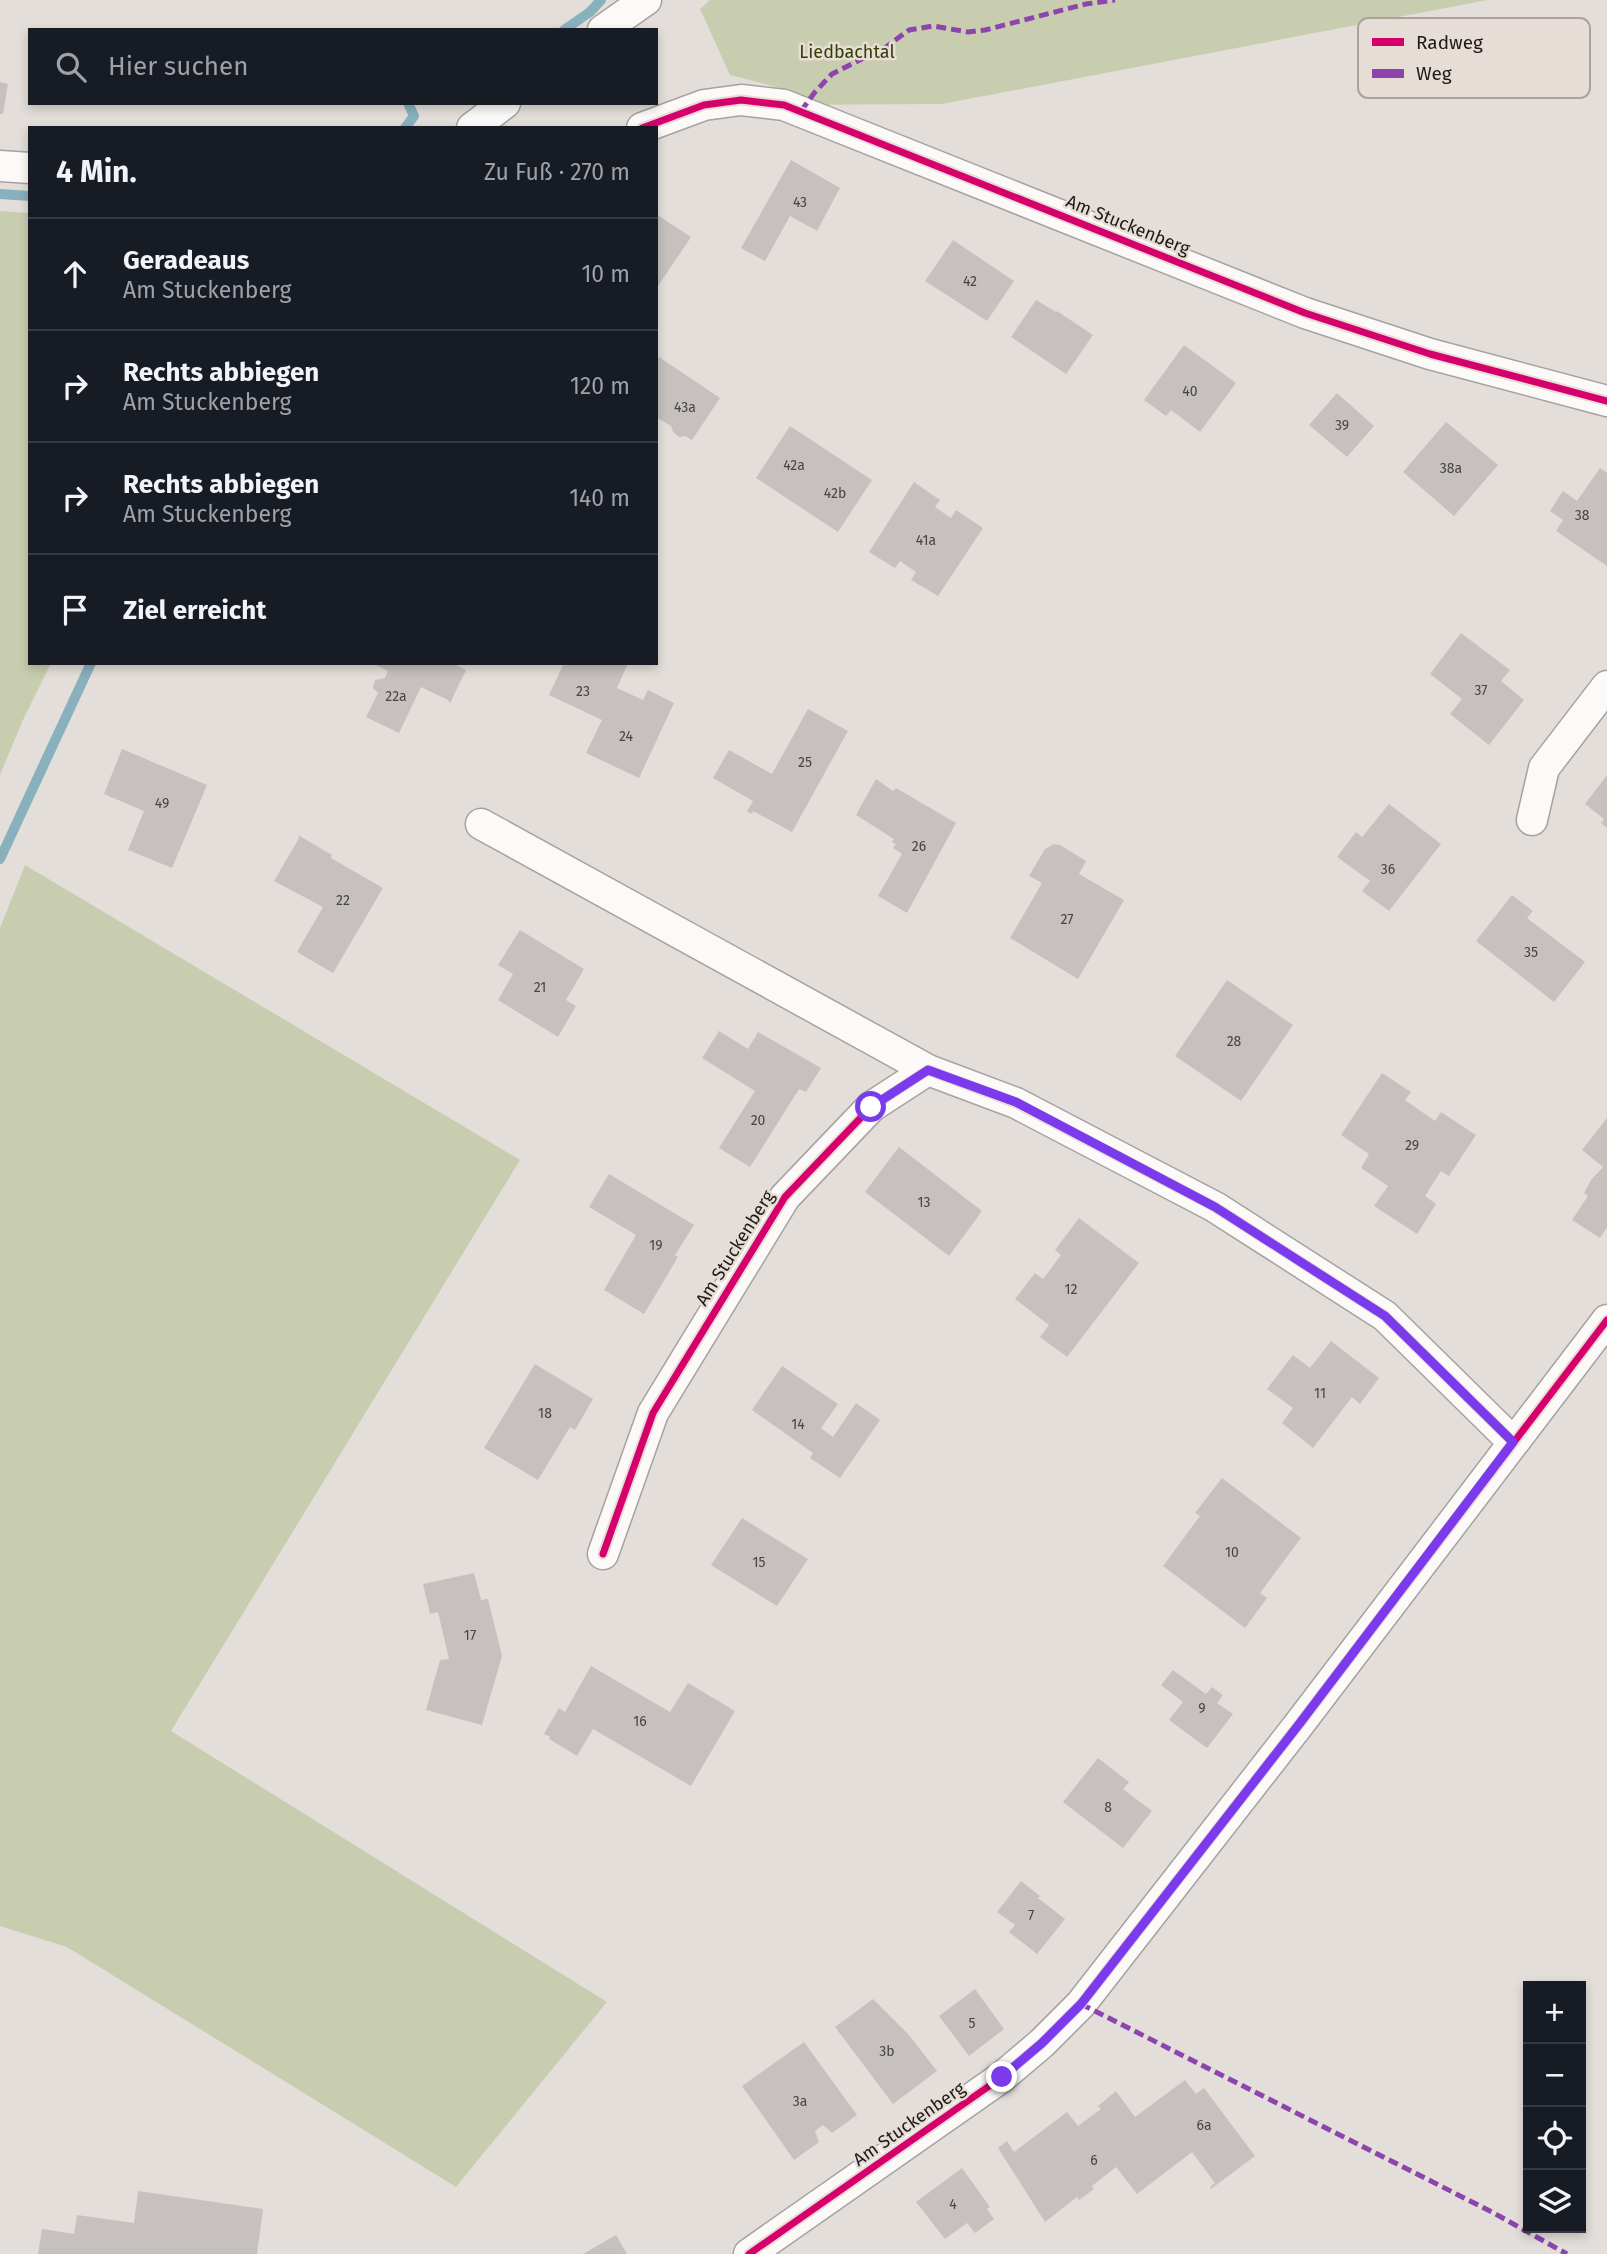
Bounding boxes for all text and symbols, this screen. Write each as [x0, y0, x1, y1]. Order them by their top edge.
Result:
legend [1358, 18, 1590, 98]
search box [28, 28, 658, 105]
text: Radweg [1416, 31, 1483, 54]
park label: Liedbachtal [799, 41, 895, 63]
icon: search [52, 48, 90, 86]
text: Hier suchen [108, 51, 248, 82]
text: Weg [1416, 62, 1452, 85]
text: 4 Min. [56, 154, 137, 190]
text: Zu Fuß · 270 m [484, 158, 630, 186]
street label: Am Stuckenberg [1063, 190, 1194, 260]
house number: 43 [793, 194, 807, 211]
text: Geradeaus [123, 245, 249, 276]
icon: ahead [56, 255, 94, 293]
text: 10 m [581, 260, 630, 288]
house number: 42 [963, 273, 977, 290]
text: Am Stuckenberg [123, 276, 291, 304]
text: Rechts abbiegen [123, 357, 319, 388]
icon: right [56, 367, 94, 405]
text: 120 m [570, 372, 630, 400]
house number: 40 [1182, 383, 1198, 400]
text: Am Stuckenberg [123, 388, 291, 416]
house number: 43a [674, 399, 696, 416]
house number: 39 [1335, 417, 1349, 434]
house number: 42a [783, 457, 805, 474]
house number: 38a [1440, 460, 1462, 477]
text: Rechts abbiegen [123, 469, 319, 500]
icon: right [56, 479, 94, 517]
text: 140 m [569, 484, 630, 512]
house number: 42b [824, 485, 846, 502]
text: Am Stuckenberg [123, 500, 291, 528]
house number: 38 [1575, 507, 1590, 524]
house number: 41a [916, 532, 936, 549]
icon: arrive [56, 591, 94, 629]
text: Ziel erreicht [123, 595, 266, 626]
house number: 37 [1474, 682, 1488, 699]
house number: 23 [576, 683, 590, 700]
house number: 22a [385, 688, 407, 705]
house number: 24 [619, 728, 634, 745]
house number: 25 [798, 754, 812, 771]
house number: 49 [155, 795, 169, 812]
house number: 26 [912, 838, 926, 855]
house number: 36 [1381, 861, 1395, 878]
house number: 22 [336, 892, 350, 909]
house number: 27 [1060, 911, 1074, 928]
house number: 35 [1524, 944, 1538, 961]
house number: 21 [534, 979, 546, 996]
house number: 28 [1227, 1033, 1242, 1050]
route start [855, 1091, 886, 1122]
house number: 20 [751, 1112, 766, 1129]
house number: 29 [1405, 1137, 1419, 1154]
street label: Am Stuckenberg [691, 1186, 780, 1310]
house number: 13 [917, 1194, 931, 1211]
house number: 19 [649, 1237, 663, 1254]
house number: 12 [1065, 1281, 1078, 1298]
house number: 11 [1314, 1385, 1326, 1402]
house number: 18 [538, 1405, 552, 1422]
house number: 14 [791, 1416, 805, 1433]
house number: 10 [1225, 1544, 1239, 1561]
house number: 15 [752, 1554, 766, 1571]
house number: 17 [464, 1627, 476, 1644]
house number: 9 [1198, 1700, 1206, 1717]
house number: 16 [633, 1713, 647, 1730]
house number: 8 [1104, 1799, 1112, 1816]
house number: 7 [1028, 1907, 1034, 1924]
map controls [1523, 1981, 1586, 2233]
button: + [1523, 1981, 1586, 2044]
house number: 5 [968, 2015, 976, 2032]
house number: 3b [879, 2043, 895, 2060]
button: − [1523, 2044, 1586, 2107]
route end [986, 2061, 1017, 2092]
street label: Am Stuckenberg [849, 2077, 970, 2171]
house number: 3a [793, 2093, 807, 2110]
button: locate [1523, 2107, 1586, 2170]
house number: 6a [1196, 2117, 1212, 2134]
house number: 6 [1090, 2152, 1098, 2169]
button: layers [1523, 2170, 1586, 2233]
house number: 4 [949, 2196, 957, 2213]

